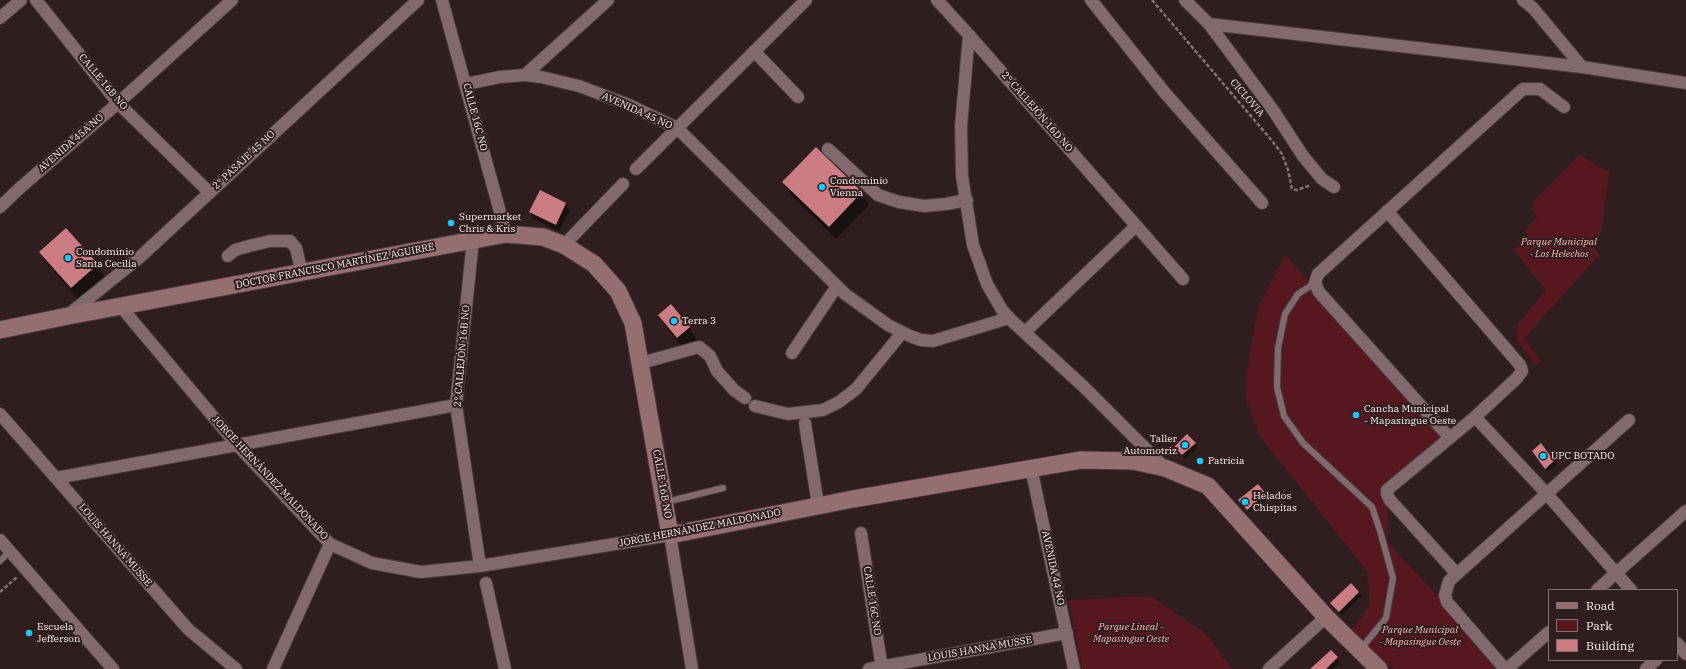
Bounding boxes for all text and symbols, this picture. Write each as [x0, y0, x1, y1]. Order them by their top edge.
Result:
street label: CALLE 16B NO [76, 51, 130, 113]
street label: 2° CALLEJÓN 16D NO [999, 69, 1075, 155]
street label: CICLOVIA [1227, 77, 1267, 119]
street label: CALLE 16C NO [460, 82, 490, 152]
street label: AVENIDA 45 NO [600, 90, 674, 132]
street label: AVENIDA 45A NO [36, 111, 106, 175]
street label: 2° PASAJE 45 NO [210, 128, 278, 192]
place label: Condominio Vienna [830, 175, 888, 198]
marker: Condominio Vienna [817, 182, 827, 192]
place label: Supermarket Chris & Kris [459, 211, 521, 234]
marker: Supermarket Chris & Kris [446, 218, 456, 228]
park label: Parque Municipal - Los Helechos [1521, 236, 1597, 260]
street label: DOCTOR FRANCISCO MARTÍNEZ AGUIRRE [235, 241, 435, 291]
place label: Condominio Santa Cecilia [76, 246, 137, 270]
marker: Condominio Santa Cecilia [63, 253, 73, 263]
street label: 2° CALLEJÓN 16B NO [452, 305, 472, 407]
place label: Terra 3 [682, 315, 716, 327]
marker: Terra 3 [669, 316, 679, 326]
place label: Cancha Municipal - Mapasingue Oeste [1364, 403, 1456, 426]
marker: Cancha Municipal - Mapasingue Oeste [1351, 410, 1361, 420]
street label: JORGE HERNÁNDEZ MALDONADO [210, 414, 330, 542]
place label: Taller Automotriz [1124, 433, 1177, 456]
marker: Taller Automotriz [1180, 440, 1190, 450]
street label: CALLE 16B NO [650, 449, 674, 519]
place label: UPC BOTADO [1551, 450, 1614, 462]
marker: UPC BOTADO [1538, 451, 1548, 461]
place label: Patricia [1208, 455, 1244, 467]
marker: Patricia [1195, 456, 1205, 466]
place label: Helados Chispitas [1253, 490, 1297, 514]
marker: Helados Chispitas [1240, 497, 1250, 507]
street label: LOUIS HANNA MUSSE [76, 501, 154, 589]
street label: JORGE HERNÁNDEZ MALDONADO [618, 506, 782, 550]
street label: AVENIDA 44 NO [1039, 530, 1067, 606]
street label: CALLE 16C NO [861, 566, 883, 636]
legend [1548, 589, 1678, 661]
text: Road [1586, 598, 1615, 613]
text: Park [1586, 618, 1612, 633]
place label: Escuela Jefferson [37, 621, 80, 644]
park label: Parque Lineal - Mapasingue Oeste [1093, 621, 1169, 644]
park label: Parque Municipal - Mapasingue Oeste [1379, 624, 1461, 648]
marker: Escuela Jefferson [24, 628, 34, 638]
street label: LOUIS HANNA MUSSE [927, 634, 1033, 664]
text: Building [1586, 638, 1634, 653]

